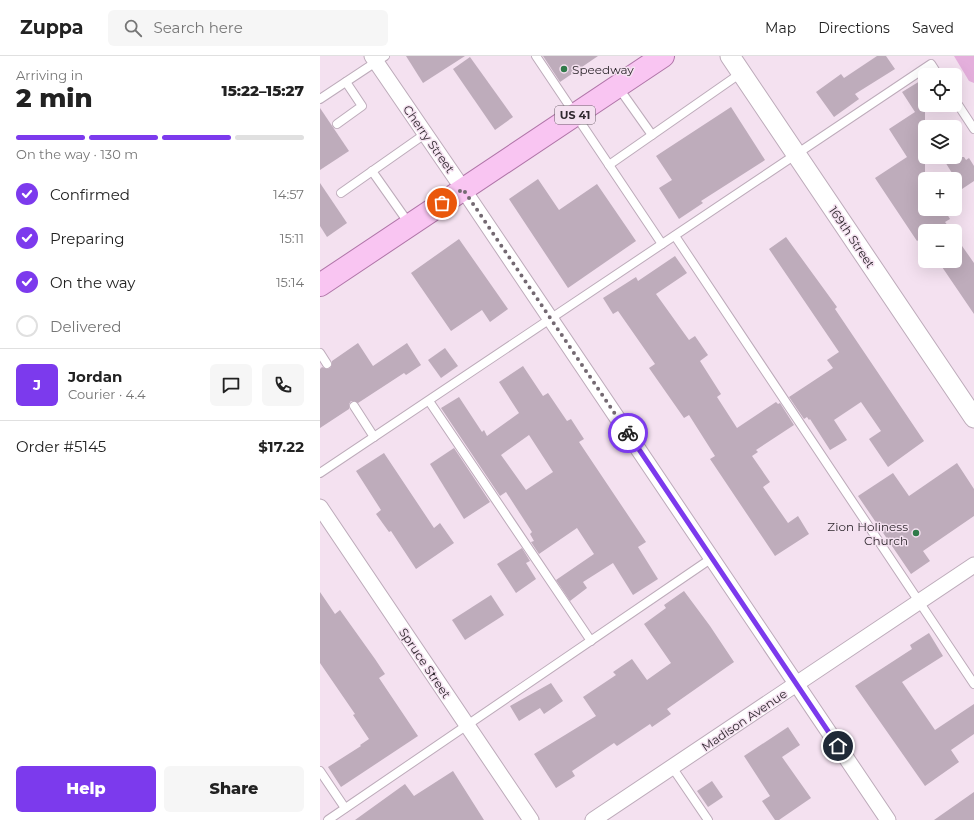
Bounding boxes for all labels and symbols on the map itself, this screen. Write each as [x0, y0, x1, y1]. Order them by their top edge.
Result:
place label: Speedway [572, 62, 634, 77]
marker: Speedway [559, 64, 569, 74]
street label: Cherry Street [400, 102, 458, 176]
road number: US 41 [555, 106, 595, 124]
pin [425, 186, 459, 220]
street label: 169th Street [826, 203, 878, 271]
courier [608, 413, 648, 453]
place label: Zion Holiness Church [827, 519, 908, 548]
marker: Zion Holiness Church [911, 528, 921, 538]
street label: Spruce Street [396, 625, 454, 701]
street label: Madison Avenue [698, 686, 790, 754]
pin [821, 729, 855, 763]

